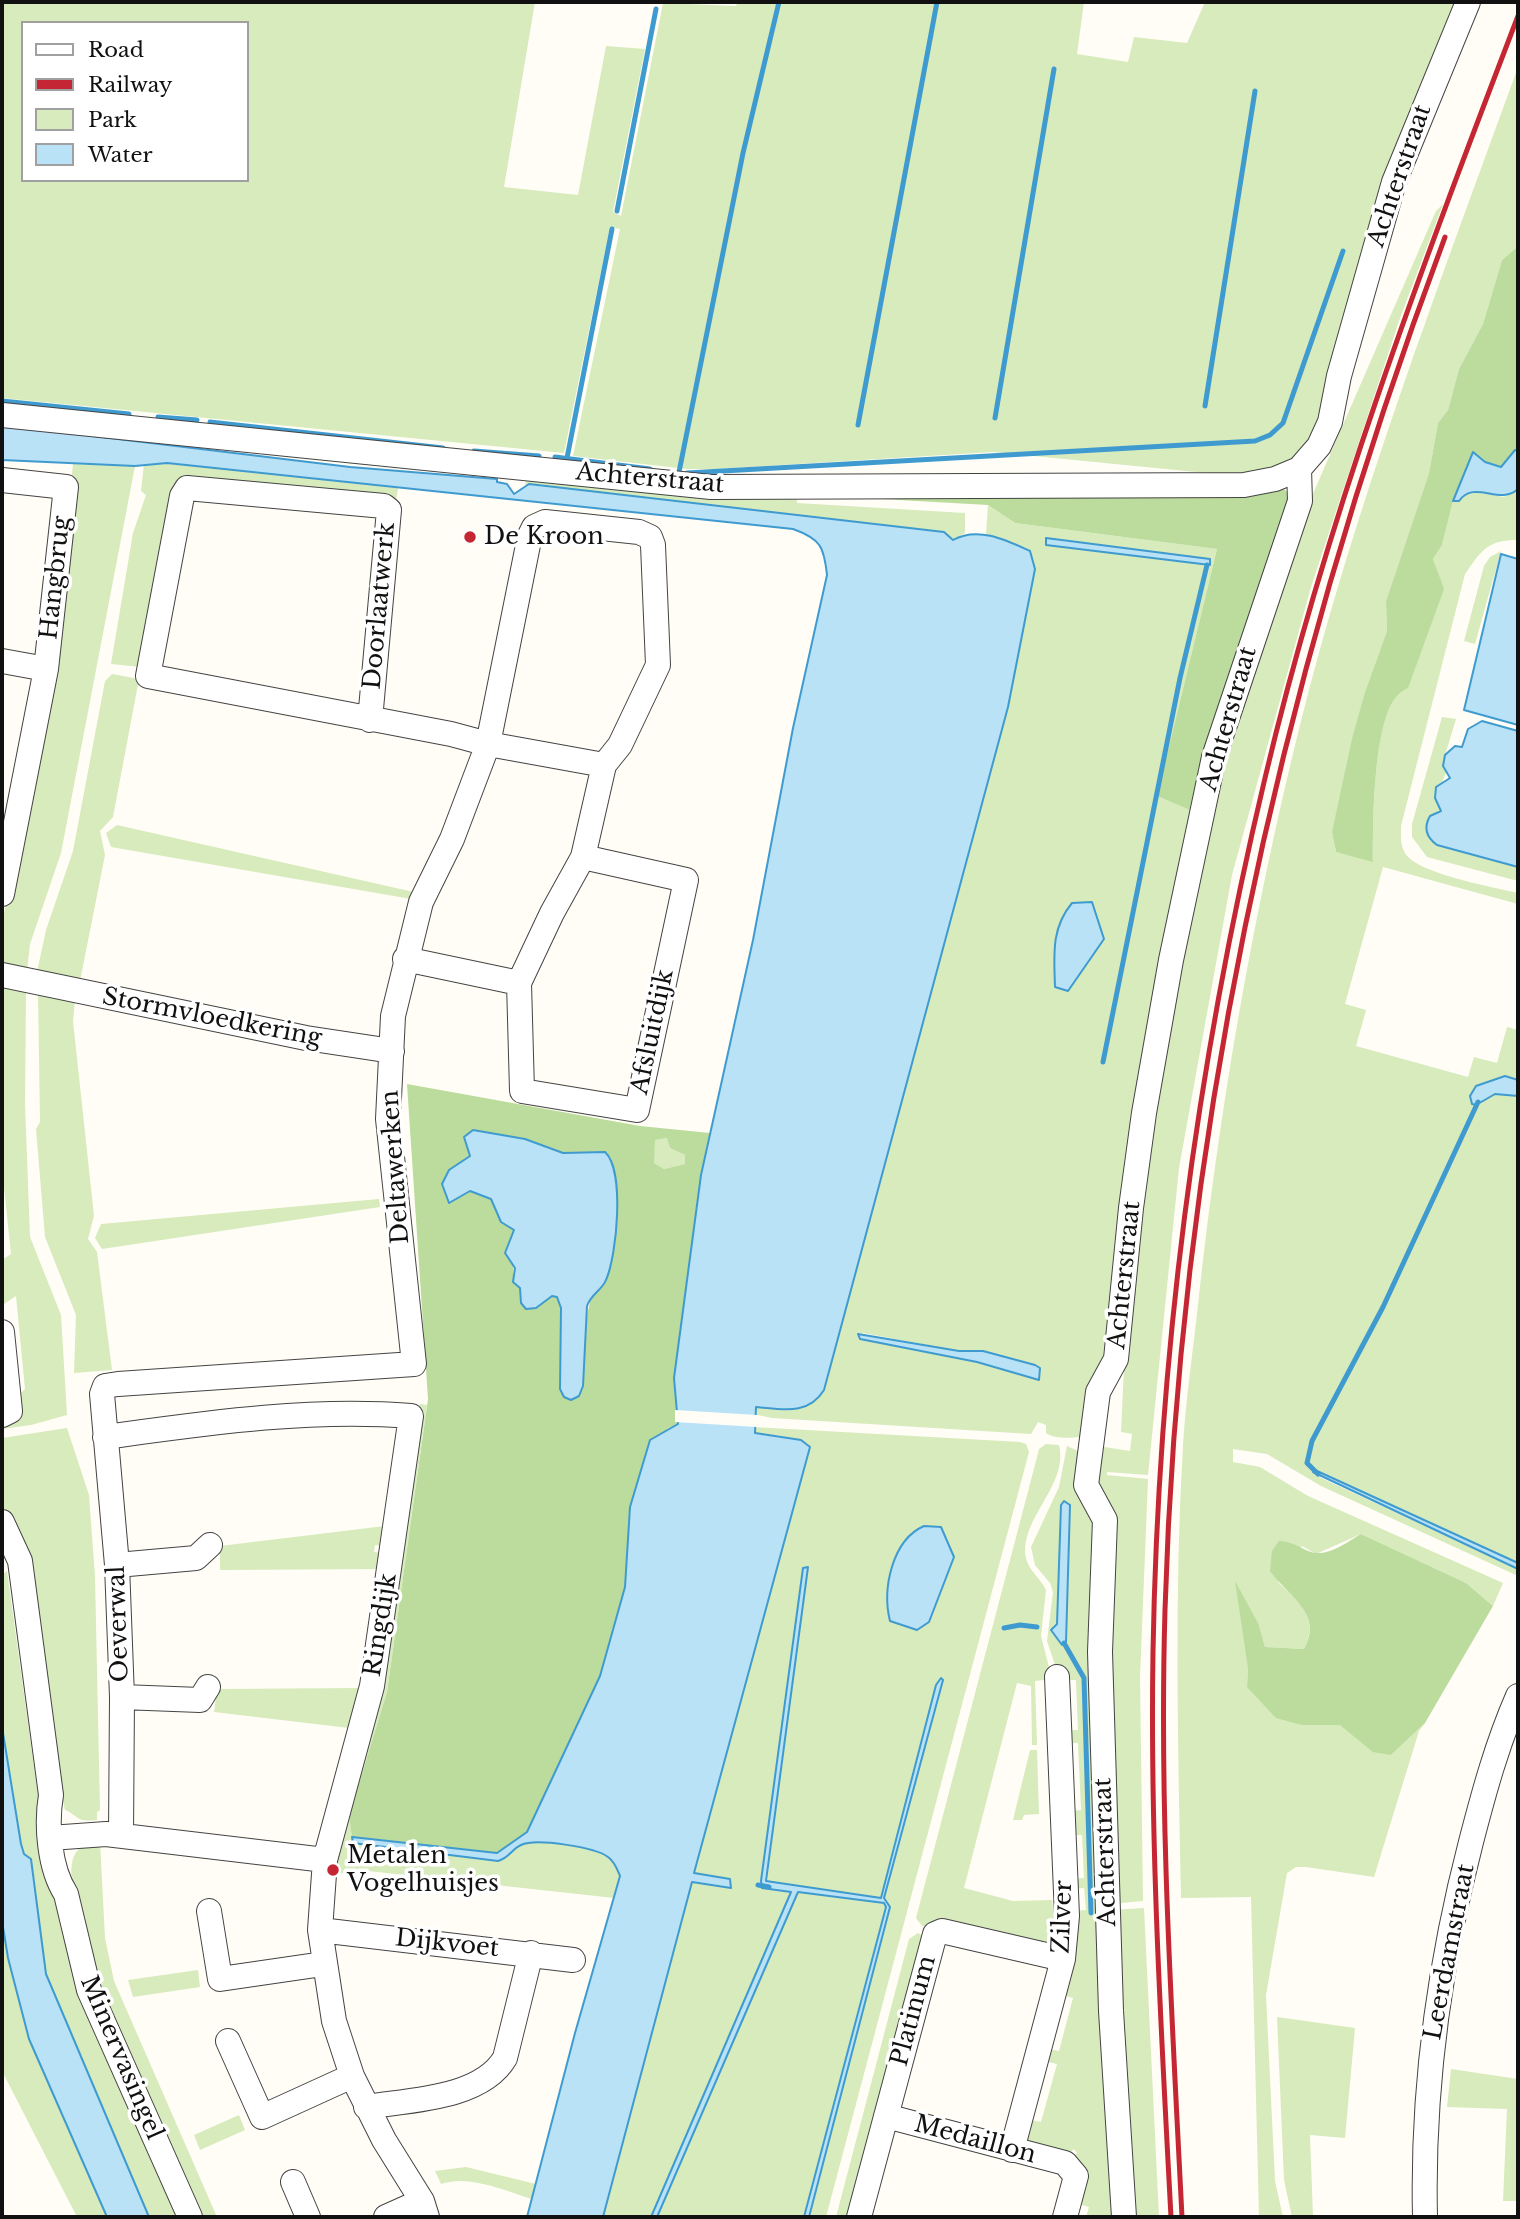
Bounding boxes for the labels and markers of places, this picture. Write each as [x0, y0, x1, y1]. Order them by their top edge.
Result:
place label: De Kroon [484, 523, 604, 551]
marker: De Kroon [462, 529, 478, 545]
place label: Metalen Vogelhuisjes [347, 1842, 499, 1898]
marker: Metalen Vogelhuisjes [325, 1862, 341, 1878]

